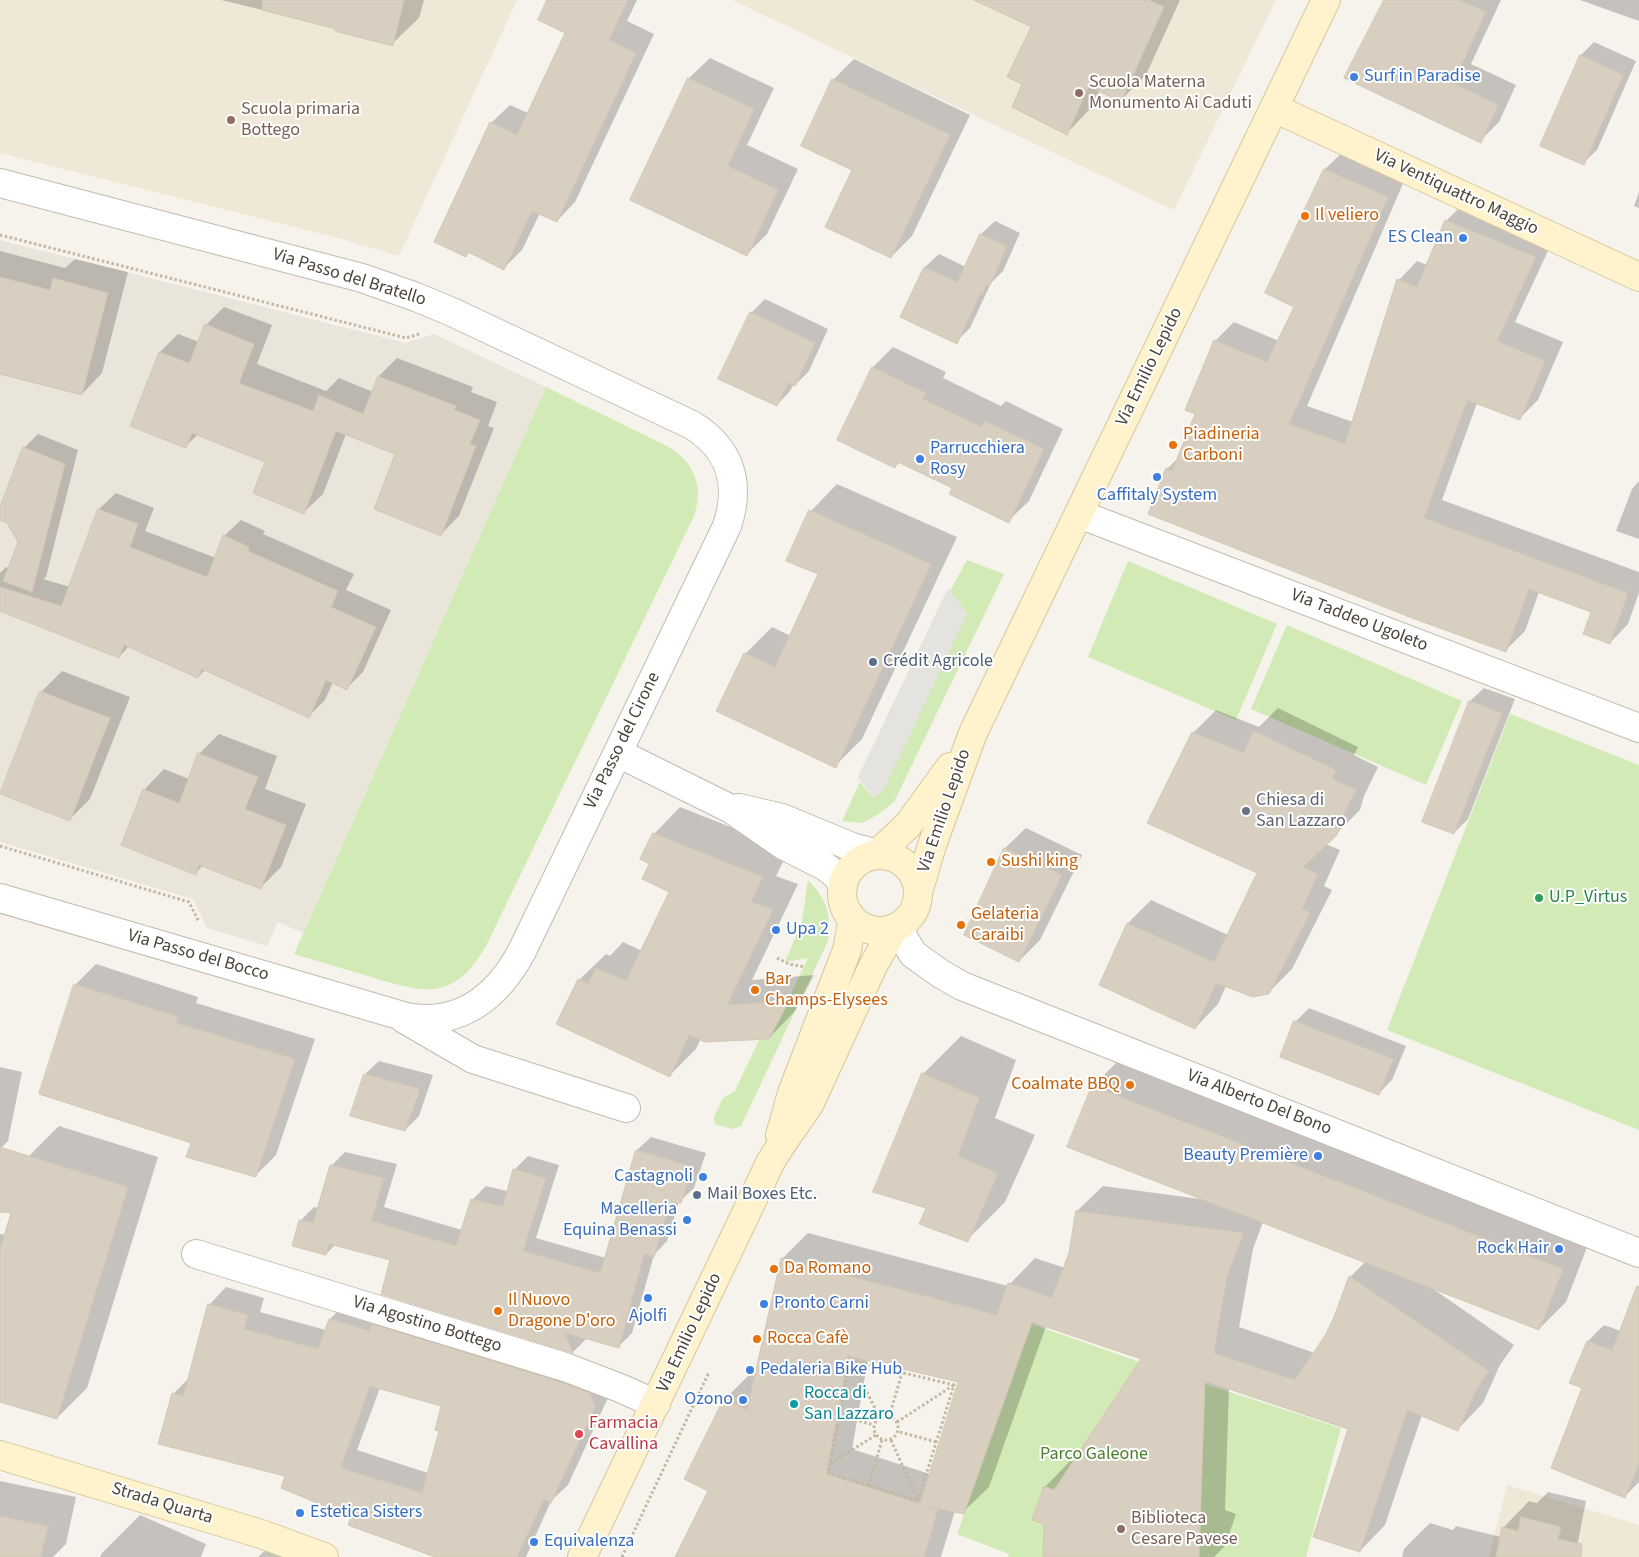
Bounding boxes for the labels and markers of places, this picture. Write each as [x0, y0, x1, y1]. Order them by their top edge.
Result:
place label: Surf in Paradise [1364, 66, 1481, 88]
marker: Surf in Paradise [1348, 71, 1360, 83]
place label: Scuola Materna Monumento Ai Caduti [1089, 72, 1252, 115]
marker: Scuola Materna Monumento Ai Caduti [1073, 87, 1085, 99]
place label: Scuola primaria Bottego [241, 99, 360, 142]
marker: Scuola primaria Bottego [225, 114, 237, 126]
place label: Il veliero [1315, 205, 1379, 227]
marker: Il veliero [1299, 210, 1311, 222]
place label: ES Clean [1388, 227, 1453, 249]
marker: ES Clean [1457, 232, 1469, 244]
place label: Piadineria Carboni [1183, 424, 1260, 466]
place label: Parrucchiera Rosy [930, 438, 1025, 480]
marker: Piadineria Carboni [1167, 439, 1179, 451]
marker: Parrucchiera Rosy [914, 453, 926, 465]
marker: Caffitaly System [1151, 471, 1163, 483]
place label: Caffitaly System [1097, 485, 1217, 507]
place label: Crédit Agricole [883, 651, 993, 673]
marker: Crédit Agricole [867, 656, 879, 668]
place label: Chiesa di San Lazzaro [1256, 790, 1346, 832]
marker: Chiesa di San Lazzaro [1240, 805, 1252, 817]
place label: Sushi king [1001, 851, 1078, 873]
marker: Sushi king [985, 856, 997, 868]
place label: U.P_Virtus [1549, 887, 1627, 909]
marker: U.P_Virtus [1533, 892, 1545, 904]
place label: Gelateria Caraibi [971, 904, 1039, 946]
place label: Upa 2 [786, 919, 829, 941]
marker: Gelateria Caraibi [955, 919, 967, 931]
marker: Upa 2 [770, 924, 782, 936]
place label: Bar Champs-Elysees [765, 969, 888, 1012]
marker: Bar Champs-Elysees [749, 984, 761, 996]
place label: Coalmate BBQ [1011, 1074, 1120, 1096]
marker: Coalmate BBQ [1124, 1079, 1136, 1091]
place label: Beauty Première [1183, 1145, 1308, 1167]
marker: Beauty Première [1312, 1150, 1324, 1162]
place label: Castagnoli [614, 1166, 693, 1188]
marker: Castagnoli [697, 1171, 709, 1183]
place label: Mail Boxes Etc. [707, 1184, 817, 1206]
marker: Mail Boxes Etc. [691, 1189, 703, 1201]
place label: Macelleria Equina Benassi [563, 1199, 677, 1242]
marker: Macelleria Equina Benassi [681, 1214, 693, 1226]
place label: Rock Hair [1477, 1238, 1549, 1260]
marker: Rock Hair [1553, 1243, 1565, 1255]
place label: Da Romano [784, 1258, 871, 1280]
marker: Da Romano [768, 1263, 780, 1275]
place label: Il Nuovo Dragone D'oro [508, 1290, 616, 1332]
marker: Ajolfi [642, 1292, 654, 1304]
place label: Pronto Carni [774, 1293, 869, 1315]
marker: Pronto Carni [758, 1298, 770, 1310]
marker: Il Nuovo Dragone D'oro [492, 1305, 504, 1317]
place label: Ajolfi [629, 1306, 667, 1328]
place label: Rocca Cafè [767, 1328, 849, 1350]
marker: Rocca Cafè [751, 1333, 763, 1345]
place label: Pedaleria Bike Hub [760, 1359, 902, 1381]
marker: Pedaleria Bike Hub [744, 1364, 756, 1376]
place label: Rocca di San Lazzaro [804, 1383, 894, 1426]
place label: Ozono [684, 1389, 733, 1411]
marker: Ozono [737, 1394, 749, 1406]
marker: Rocca di San Lazzaro [788, 1398, 800, 1410]
place label: Farmacia Cavallina [589, 1413, 658, 1456]
marker: Farmacia Cavallina [573, 1428, 585, 1440]
place label: Estetica Sisters [310, 1502, 422, 1524]
marker: Estetica Sisters [294, 1507, 306, 1519]
place label: Biblioteca Cesare Pavese [1131, 1508, 1238, 1550]
marker: Biblioteca Cesare Pavese [1115, 1523, 1127, 1535]
place label: Equivalenza [544, 1531, 634, 1553]
marker: Equivalenza [528, 1536, 540, 1548]

